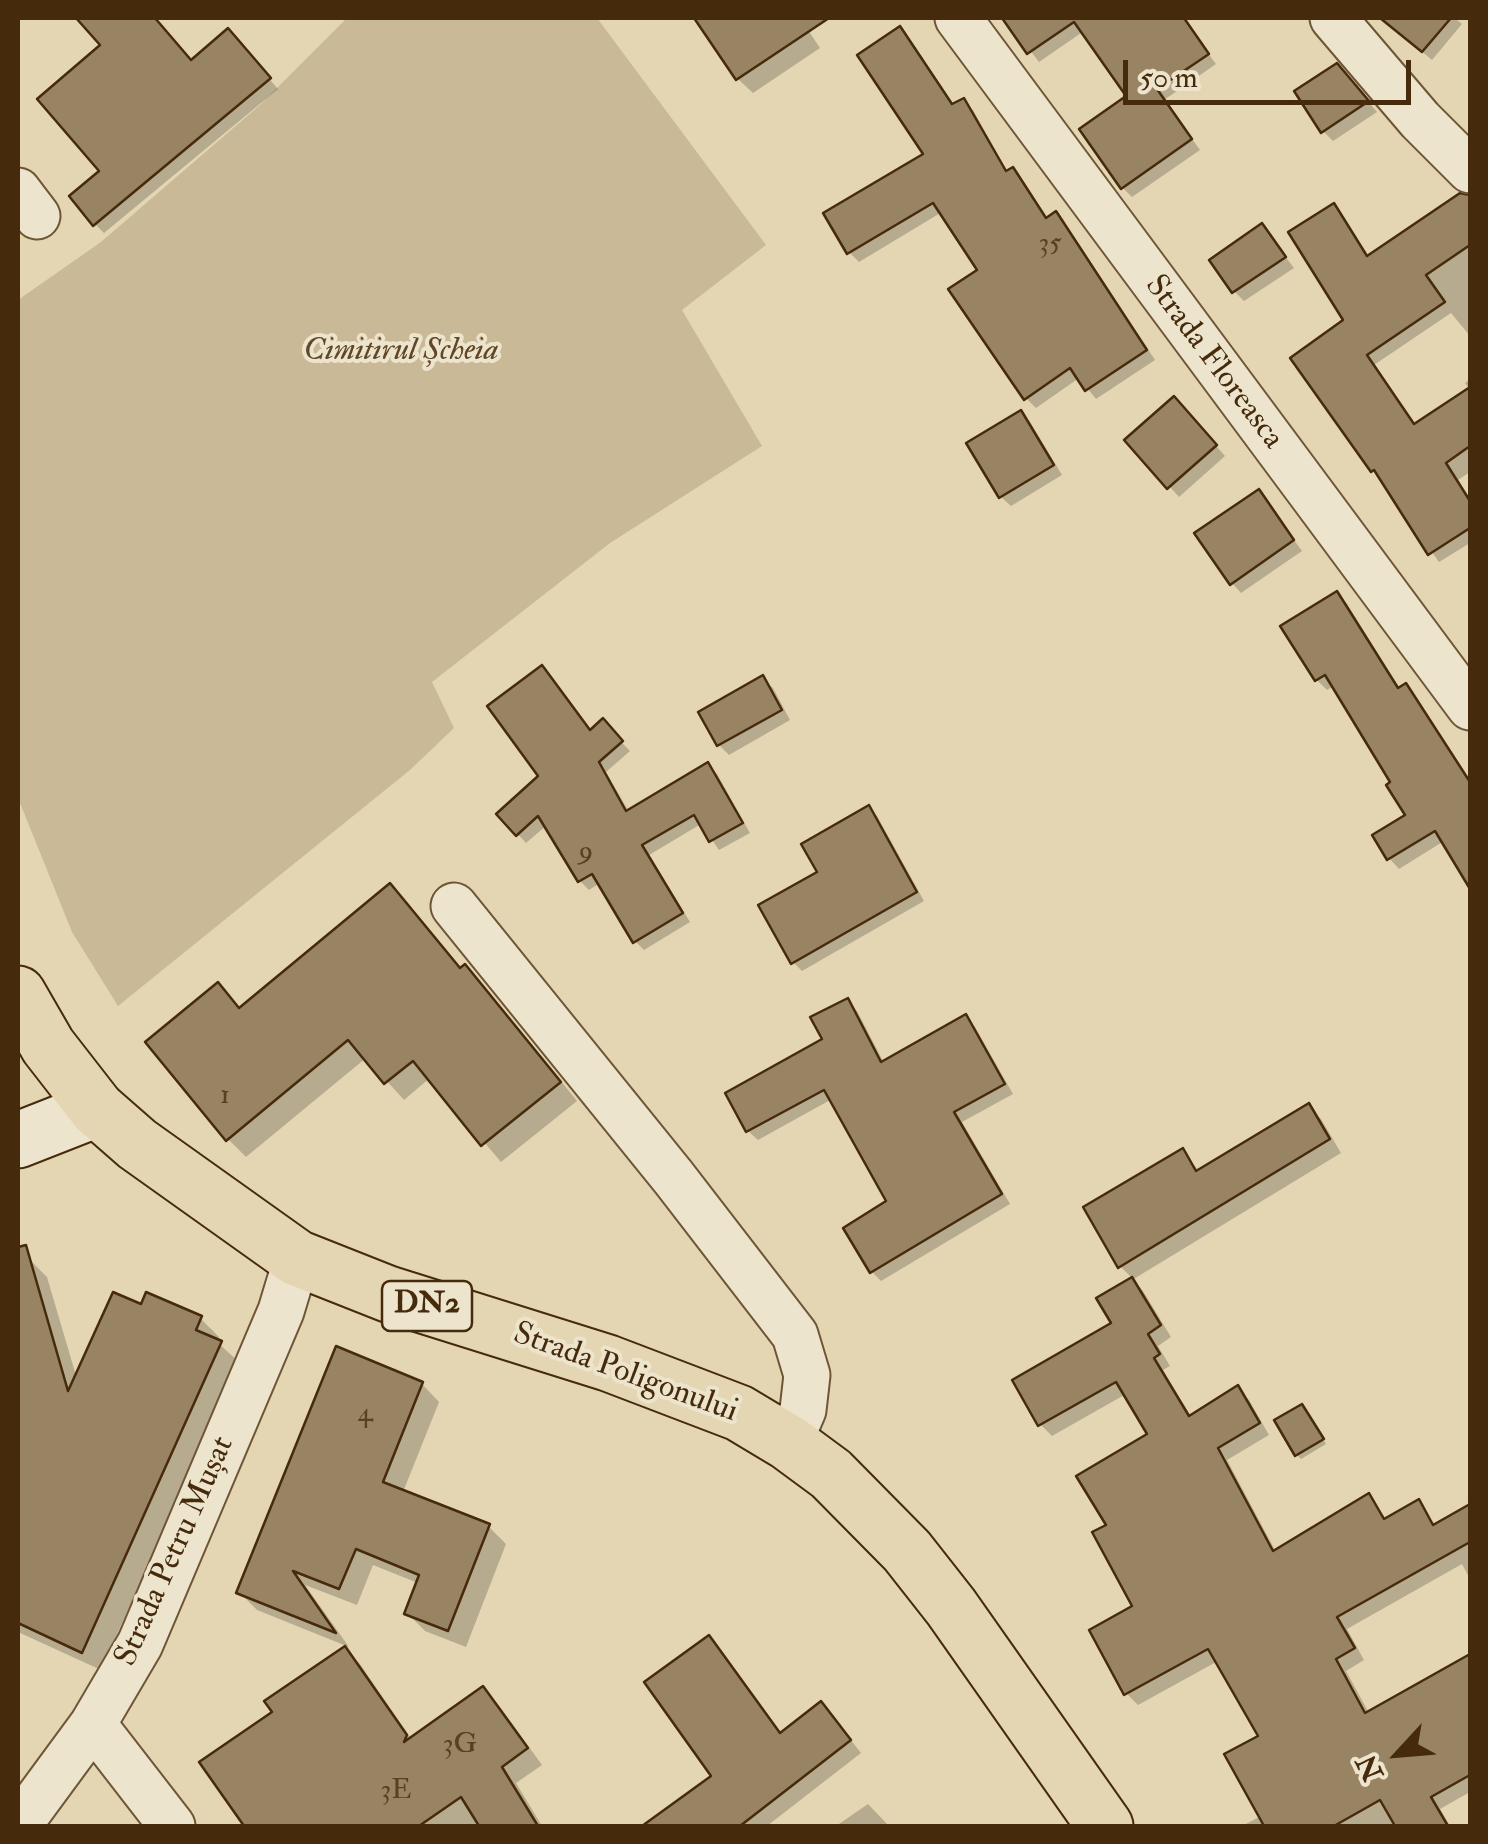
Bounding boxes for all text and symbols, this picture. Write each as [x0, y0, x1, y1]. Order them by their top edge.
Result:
scale bar [1128, 40, 1416, 102]
text: 50 m [1140, 59, 1198, 96]
house number: 35 [1038, 228, 1062, 262]
street label: Strada Floreasca [1135, 268, 1291, 458]
park label: Cimitirul Șcheia [304, 333, 498, 371]
house number: 9 [579, 836, 593, 870]
house number: 1 [220, 1080, 230, 1114]
road number: DN2 [382, 1281, 472, 1331]
street label: Strada Poligonului [508, 1316, 742, 1432]
house number: 4 [357, 1398, 373, 1432]
street label: Strada Petru Mușat [108, 1431, 244, 1673]
north arrow [1348, 1704, 1448, 1804]
house number: 3G [443, 1729, 477, 1763]
text: N [1349, 1748, 1392, 1786]
house number: 3E [381, 1775, 411, 1809]

